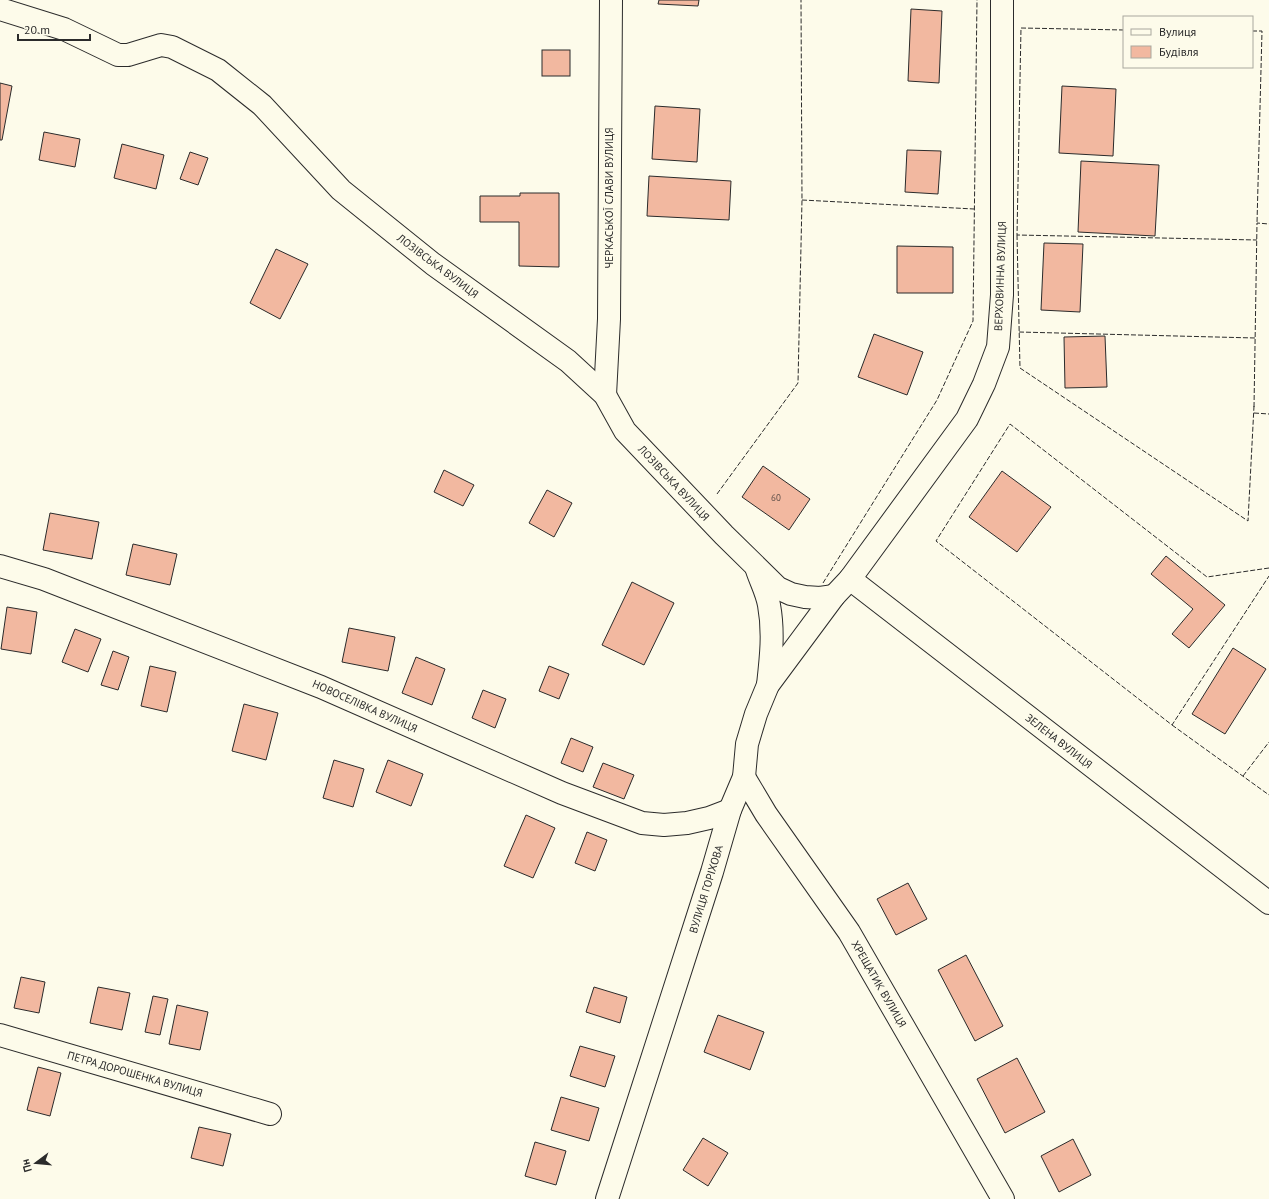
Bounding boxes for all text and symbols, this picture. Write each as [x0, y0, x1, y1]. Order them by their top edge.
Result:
scale bar [18, 16, 90, 42]
legend [1123, 16, 1253, 68]
text: 20 m [24, 22, 50, 37]
text: Вулиця [1159, 24, 1196, 39]
text: Будівля [1159, 44, 1198, 59]
street label: ЧЕРКАСЬКОЇ СЛАВИ ВУЛИЦЯ [602, 128, 616, 268]
street label: ВЕРХОВИННА ВУЛИЦЯ [991, 221, 1009, 331]
street label: ЛОЗІВСЬКА ВУЛИЦЯ [394, 230, 481, 301]
street label: ЛОЗІВСЬКА ВУЛИЦЯ [635, 442, 713, 524]
house number: 60 [771, 492, 781, 503]
street label: НОВОСЕЛІВКА ВУЛИЦЯ [310, 677, 420, 735]
street label: ЗЕЛЕНА ВУЛИЦЯ [1023, 710, 1095, 772]
street label: ВУЛИЦЯ ГОРІХОВА [686, 843, 726, 935]
street label: ХРЕЩАТИК ВУЛИЦЯ [848, 938, 910, 1030]
street label: ПЕТРА ДОРОШЕНКА ВУЛИЦЯ [66, 1048, 204, 1100]
north arrow [16, 1143, 56, 1183]
text: Пн [18, 1158, 35, 1174]

